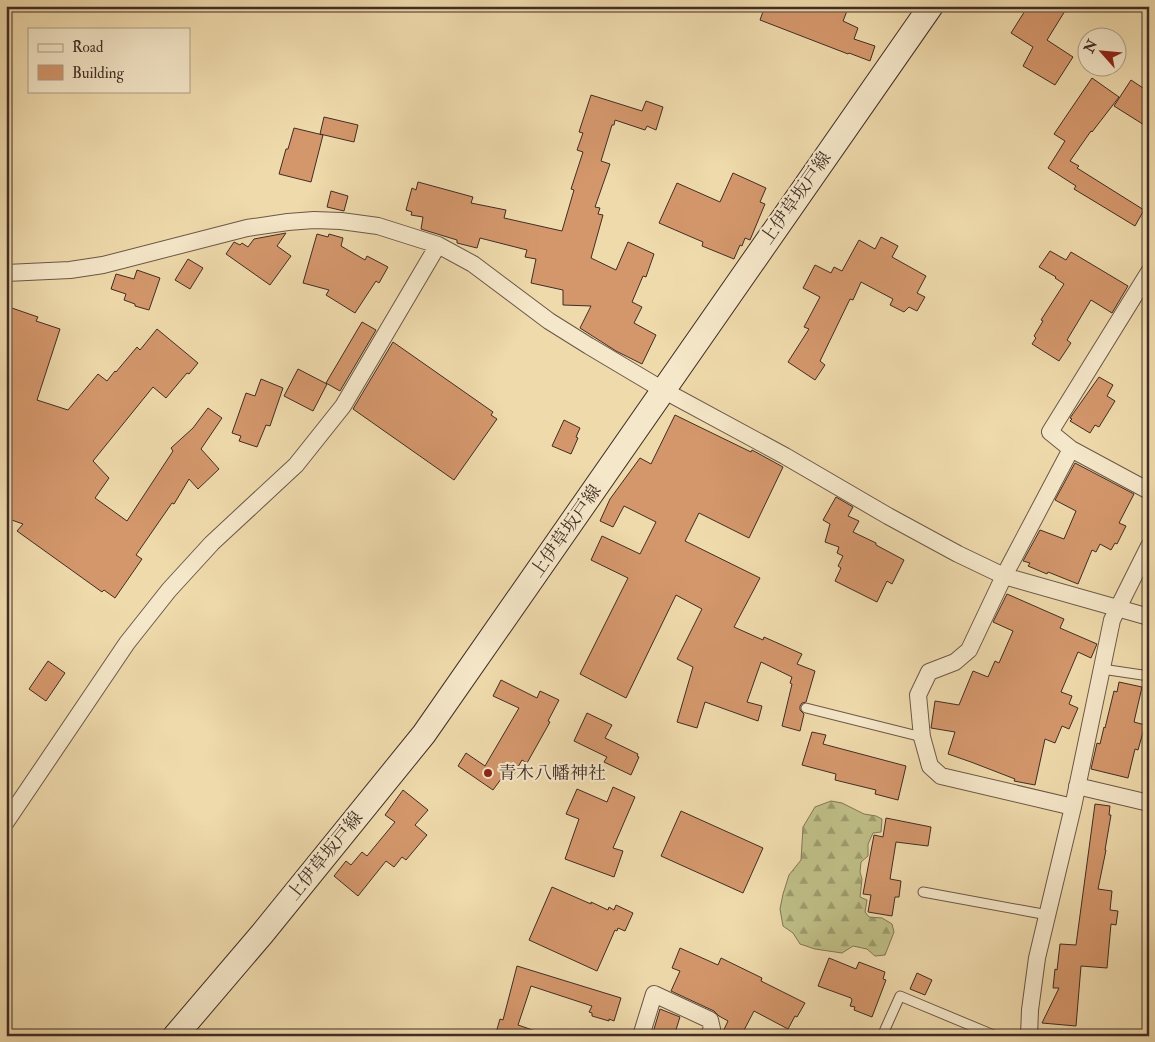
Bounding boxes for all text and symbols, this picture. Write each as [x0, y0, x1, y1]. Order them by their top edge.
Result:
legend [28, 28, 190, 92]
north arrow [1078, 28, 1128, 78]
text: N [1080, 36, 1101, 57]
text: Road [72, 38, 104, 57]
text: Building [72, 64, 124, 83]
street label: 上伊草坂戸線 [756, 147, 836, 249]
street label: 上伊草坂戸線 [526, 480, 606, 582]
place label: 青木八幡神社 [498, 762, 606, 785]
marker: 青木八幡神社 [482, 767, 494, 779]
street label: 上伊草坂戸線 [282, 807, 368, 905]

